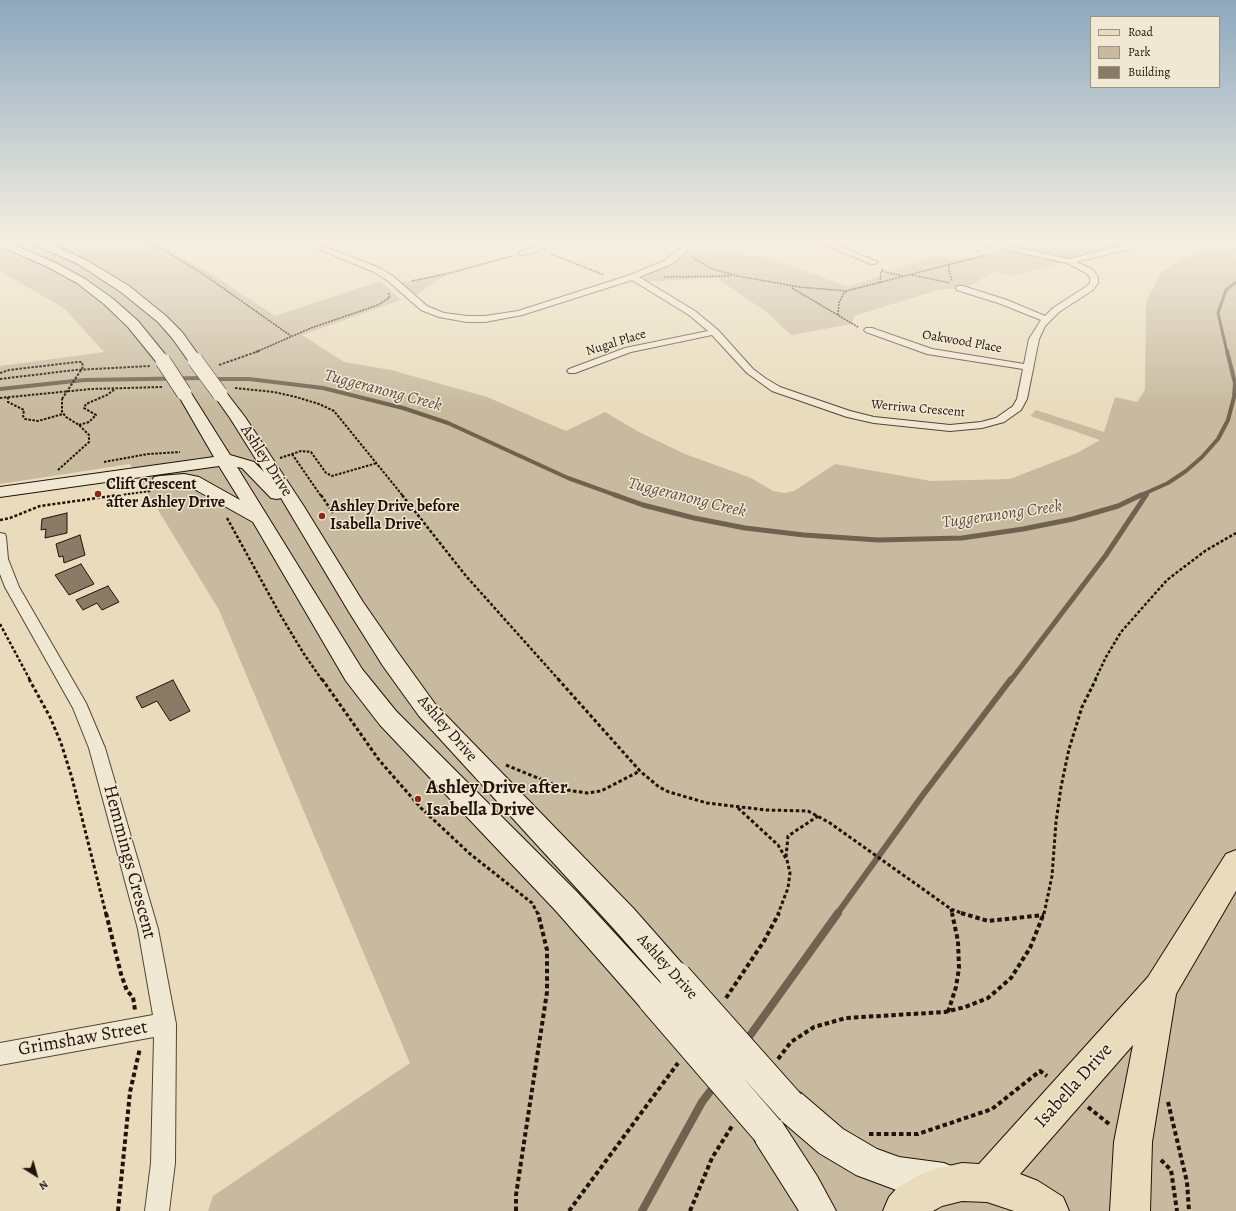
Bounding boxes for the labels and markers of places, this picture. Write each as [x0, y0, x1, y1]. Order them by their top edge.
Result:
place label: Clift Crescent after Ashley Drive [106, 475, 225, 513]
marker: Clift Crescent after Ashley Drive [93, 489, 103, 499]
place label: Ashley Drive before Isabella Drive [330, 497, 460, 535]
marker: Ashley Drive before Isabella Drive [317, 511, 327, 521]
place label: Ashley Drive after Isabella Drive [426, 777, 567, 821]
marker: Ashley Drive after Isabella Drive [413, 794, 423, 804]

